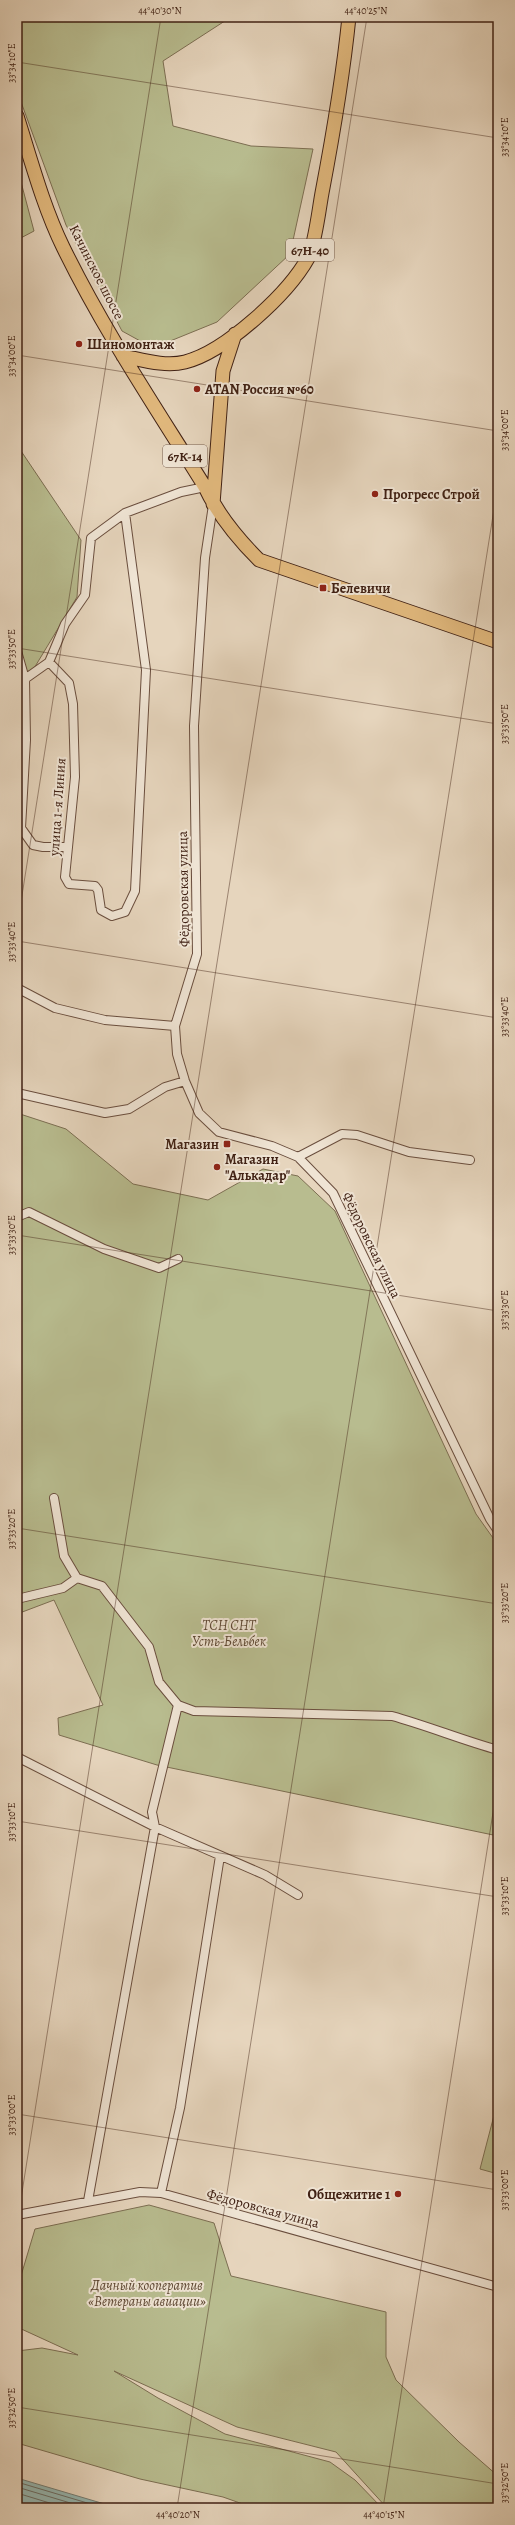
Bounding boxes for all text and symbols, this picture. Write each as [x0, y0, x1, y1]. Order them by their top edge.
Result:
text: 44°40'30"N [138, 4, 182, 17]
text: 44°40'25"N [345, 4, 387, 17]
text: 33°34'10"E [5, 43, 18, 83]
text: 33°34'10"E [498, 117, 511, 157]
street label: Качинское шоссе [64, 221, 129, 323]
road number: 67H-40 [286, 239, 334, 261]
text: 33°34'00"E [5, 335, 18, 377]
place label: Шиномонтаж [87, 335, 174, 354]
marker: Шиномонтаж [74, 339, 84, 349]
place label: ATAN Россия №60 [204, 380, 314, 399]
marker: ATAN Россия №60 [192, 384, 202, 394]
text: 33°34'00"E [498, 409, 511, 451]
road number: 67К-14 [163, 445, 207, 467]
place label: Прогресс Строй [383, 485, 480, 504]
marker: Прогресс Строй [370, 489, 380, 499]
place label: Белевичи [331, 579, 391, 598]
marker: Белевичи [318, 583, 328, 593]
text: 33°33'50"E [5, 629, 18, 669]
text: 33°33'50"E [498, 704, 511, 744]
street label: улица 1-я Линия [45, 757, 70, 858]
street label: Фёдоровская улица [173, 830, 194, 947]
text: 33°33'40"E [5, 922, 18, 962]
text: 33°33'40"E [498, 997, 511, 1037]
place label: Магазин [165, 1135, 219, 1154]
marker: Магазин [222, 1139, 232, 1149]
place label: Магазин "Алькадар" [225, 1150, 291, 1185]
marker: Магазин "Алькадар" [212, 1162, 222, 1172]
street label: Фёдоровская улица [338, 1189, 406, 1302]
text: 33°33'30"E [5, 1215, 18, 1255]
text: 33°33'30"E [498, 1290, 511, 1330]
text: 33°33'20"E [5, 1509, 18, 1549]
text: 33°33'20"E [498, 1583, 511, 1623]
park label: ТСН СНТ Усть-Бельбек [192, 1616, 266, 1651]
text: 33°33'10"E [5, 1802, 18, 1842]
text: 33°33'10"E [498, 1876, 511, 1916]
text: 33°33'00"E [5, 2094, 18, 2135]
text: 33°33'00"E [498, 2169, 511, 2210]
street label: Фёдоровская улица [204, 2184, 322, 2233]
place label: Общежитие 1 [307, 2185, 390, 2204]
marker: Общежитие 1 [393, 2189, 403, 2199]
park label: Дачный кооператив «Ветераны авиации» [88, 2276, 206, 2311]
text: 33°32'50"E [5, 2388, 18, 2428]
text: 33°32'50"E [498, 2463, 511, 2503]
text: 44°40'20"N [156, 2508, 200, 2521]
text: 44°40'15"N [363, 2508, 405, 2521]

